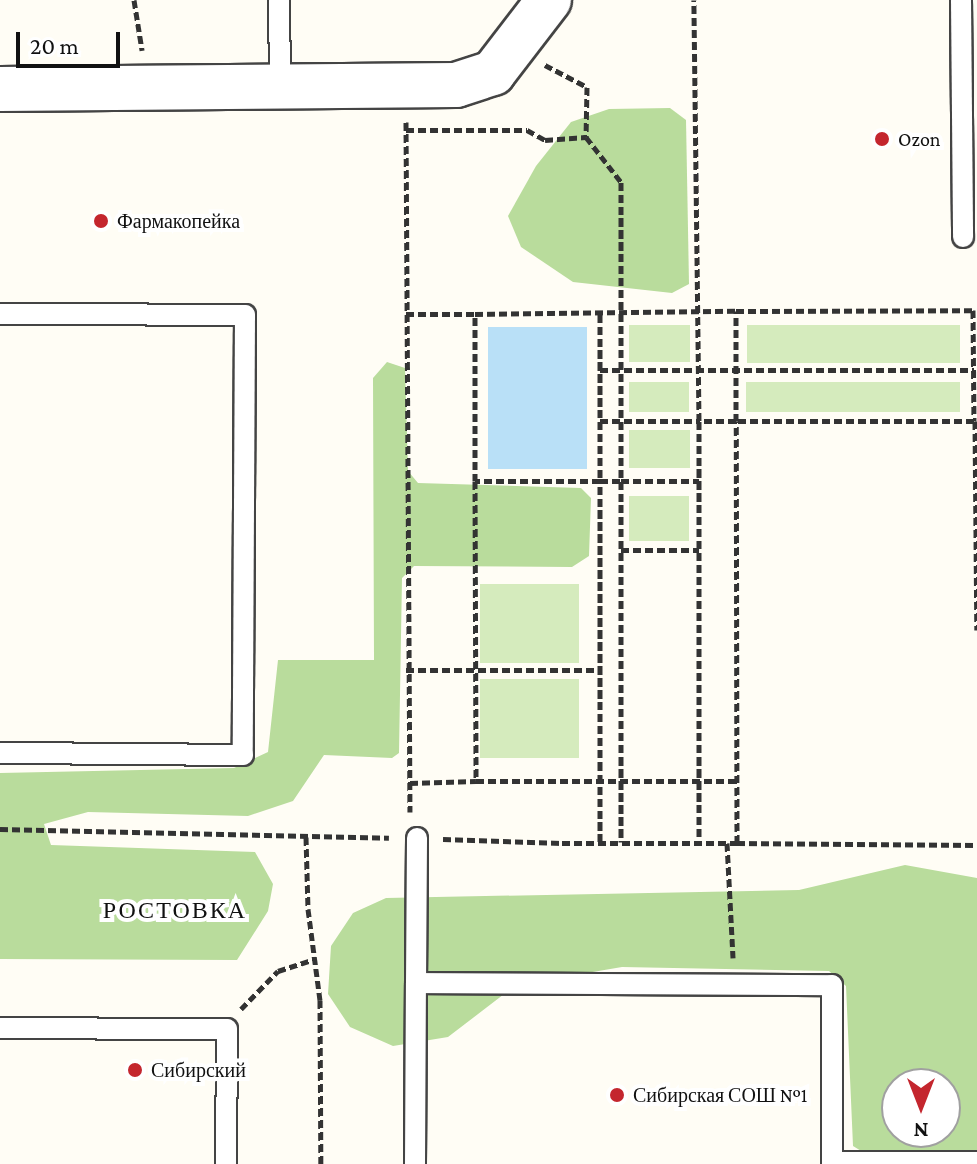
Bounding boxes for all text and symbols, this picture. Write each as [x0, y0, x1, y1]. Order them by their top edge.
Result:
scale bar [20, 16, 124, 66]
text: 20 m [30, 32, 79, 59]
place label: Ozon [898, 127, 941, 151]
marker: Ozon [873, 130, 891, 148]
place label: Фармакопейка [117, 209, 240, 233]
marker: Фармакопейка [92, 212, 110, 230]
district label: РОСТОВКА [103, 896, 247, 924]
place label: Сибирский [151, 1058, 246, 1082]
marker: Сибирский [126, 1061, 144, 1079]
north arrow [881, 1068, 961, 1148]
place label: Сибирская СОШ №1 [633, 1083, 807, 1107]
marker: Сибирская СОШ №1 [608, 1086, 626, 1104]
text: N [914, 1118, 929, 1143]

